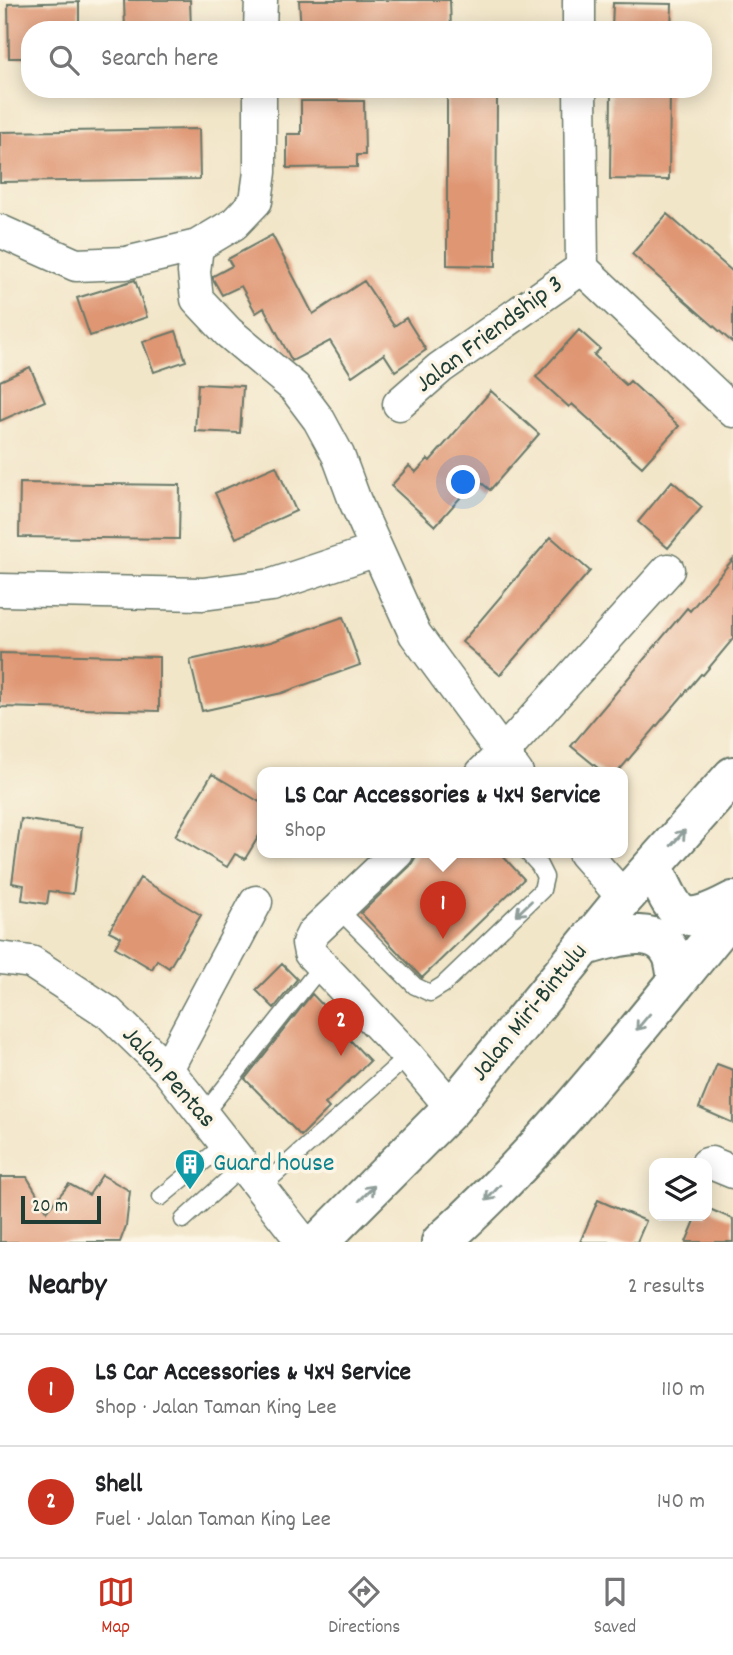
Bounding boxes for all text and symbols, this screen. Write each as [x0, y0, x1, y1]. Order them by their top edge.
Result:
search box [21, 21, 712, 98]
icon: search [45, 41, 83, 79]
text: Search here [101, 41, 219, 78]
street label: Jalan Friendship 3 [408, 267, 572, 403]
your location [446, 465, 480, 499]
popup [257, 767, 628, 858]
text: LS Car Accessories & 4x4 Service [284, 778, 601, 815]
text: Shop [284, 815, 326, 848]
one-way arrow [670, 829, 686, 847]
pin: 1 [420, 881, 466, 939]
one-way arrow [515, 899, 532, 916]
street label: Jalan Miri-Bintulu [463, 936, 597, 1090]
pin: 2 [318, 998, 364, 1056]
one-way arrow [635, 1012, 650, 1030]
street label: Jalan Pentas [112, 1019, 224, 1137]
place label: Guard house [213, 1146, 334, 1183]
building icon: Guard house [173, 1147, 207, 1191]
map controls [649, 1158, 712, 1221]
button: layers [649, 1158, 712, 1221]
one-way arrow [485, 1184, 501, 1202]
one-way arrow [359, 1185, 376, 1202]
scale bar [21, 1193, 102, 1225]
text: 20 m [32, 1194, 68, 1221]
text: Nearby [28, 1266, 106, 1309]
text: 2 results [628, 1271, 705, 1304]
text: LS Car Accessories & 4x4 Service [95, 1355, 411, 1392]
text: 1 [48, 1374, 54, 1407]
text: 110 m [661, 1374, 705, 1407]
text: Shop · Jalan Taman King Lee [95, 1392, 337, 1425]
text: Shell [95, 1467, 142, 1504]
text: 2 [46, 1486, 56, 1519]
text: 140 m [657, 1486, 705, 1519]
text: Fuel · Jalan Taman King Lee [95, 1504, 331, 1537]
tab: Map [97, 1573, 135, 1642]
tab: Directions [328, 1573, 400, 1642]
tab: Saved [594, 1573, 636, 1642]

